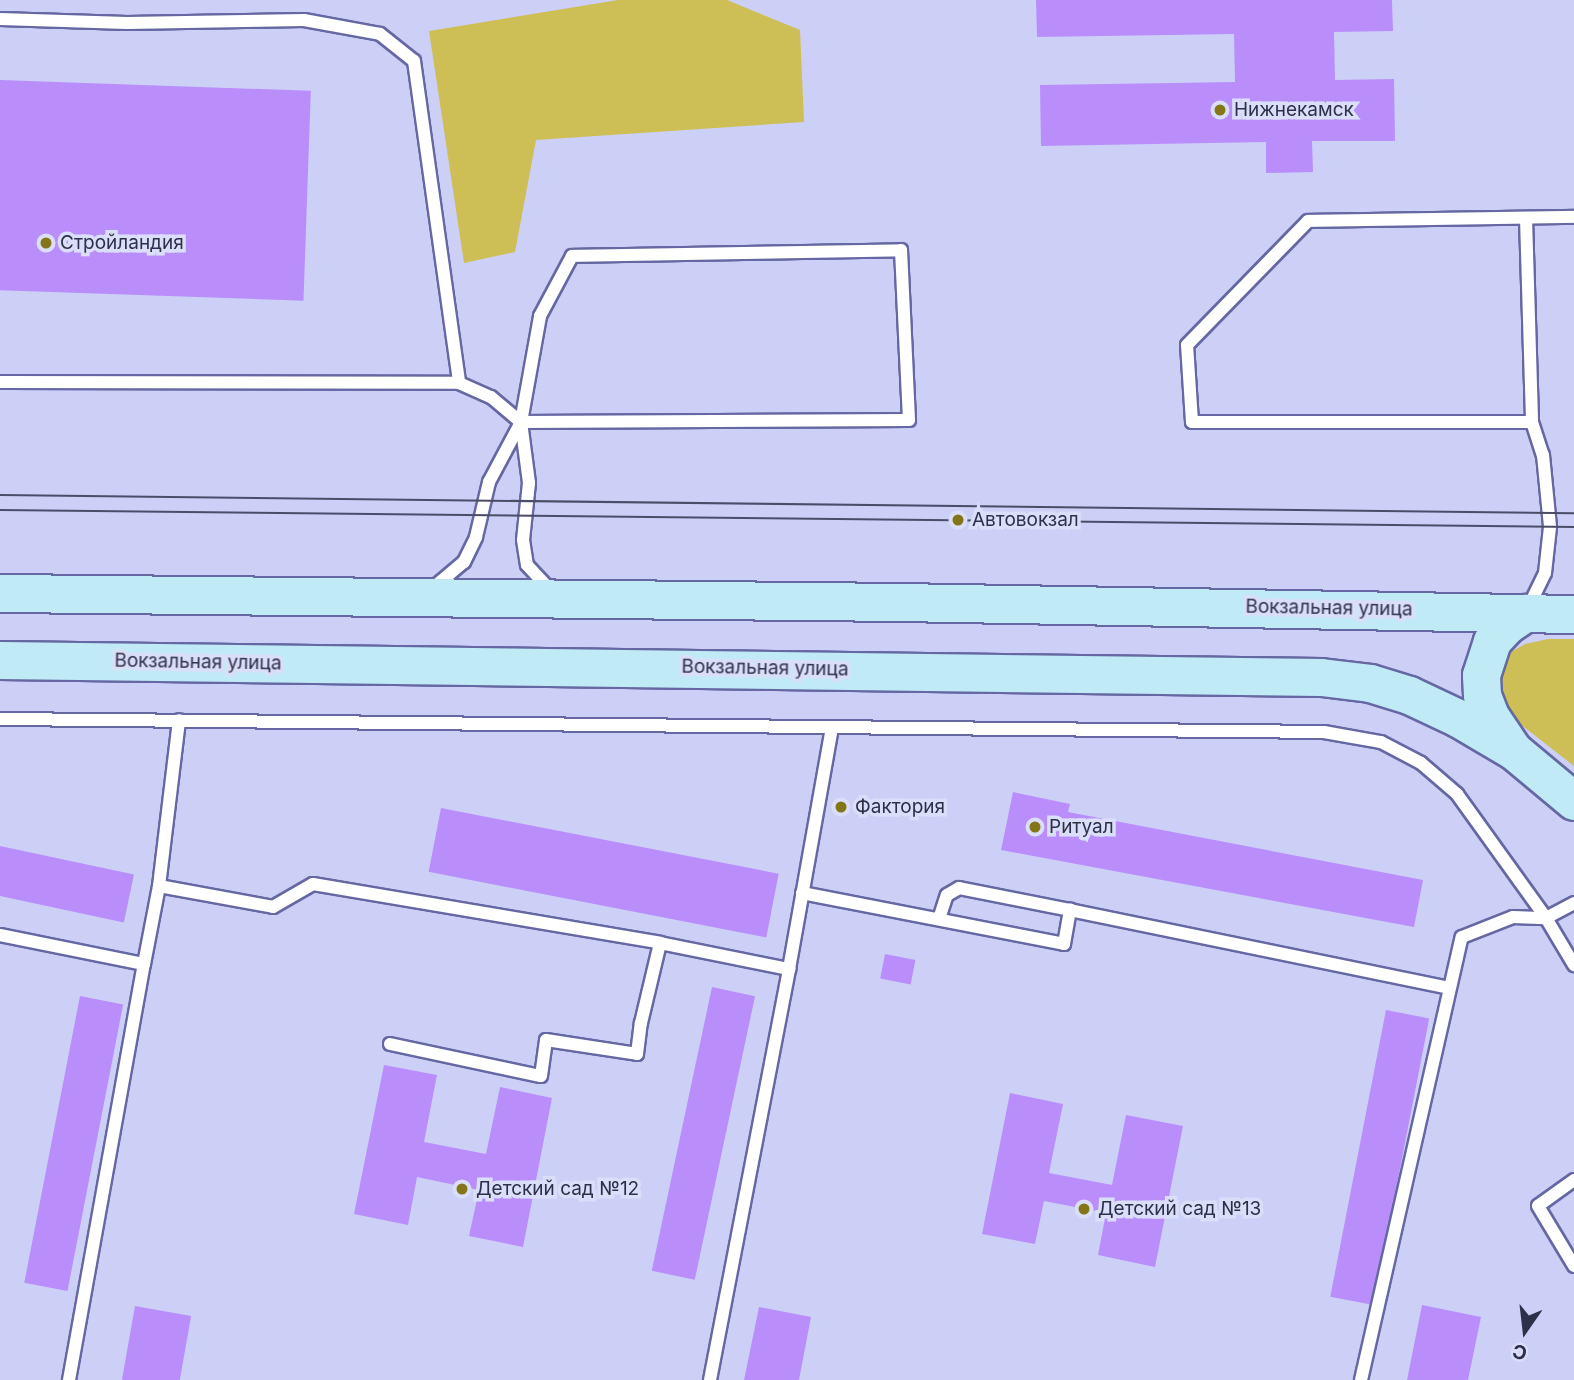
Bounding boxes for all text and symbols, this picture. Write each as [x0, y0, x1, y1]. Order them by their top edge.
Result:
place label: Нижнекамск [1234, 99, 1354, 121]
marker: Нижнекамск [1212, 102, 1228, 118]
place label: Стройландия [60, 232, 184, 254]
marker: Стройландия [38, 235, 54, 251]
place label: Автовокзал [972, 509, 1079, 531]
marker: Автовокзал [950, 512, 966, 528]
street label: Вокзальная улица [1245, 595, 1413, 621]
street label: Вокзальная улица [114, 649, 282, 675]
street label: Вокзальная улица [681, 655, 849, 681]
place label: Фактория [855, 796, 945, 818]
marker: Фактория [833, 799, 849, 815]
place label: Ритуал [1049, 816, 1114, 838]
marker: Ритуал [1027, 819, 1043, 835]
place label: Детский сад №12 [476, 1178, 639, 1200]
marker: Детский сад №12 [454, 1181, 470, 1197]
place label: Детский сад №13 [1098, 1198, 1261, 1220]
marker: Детский сад №13 [1076, 1201, 1092, 1217]
north arrow [1490, 1296, 1560, 1366]
text: С [1510, 1339, 1529, 1365]

